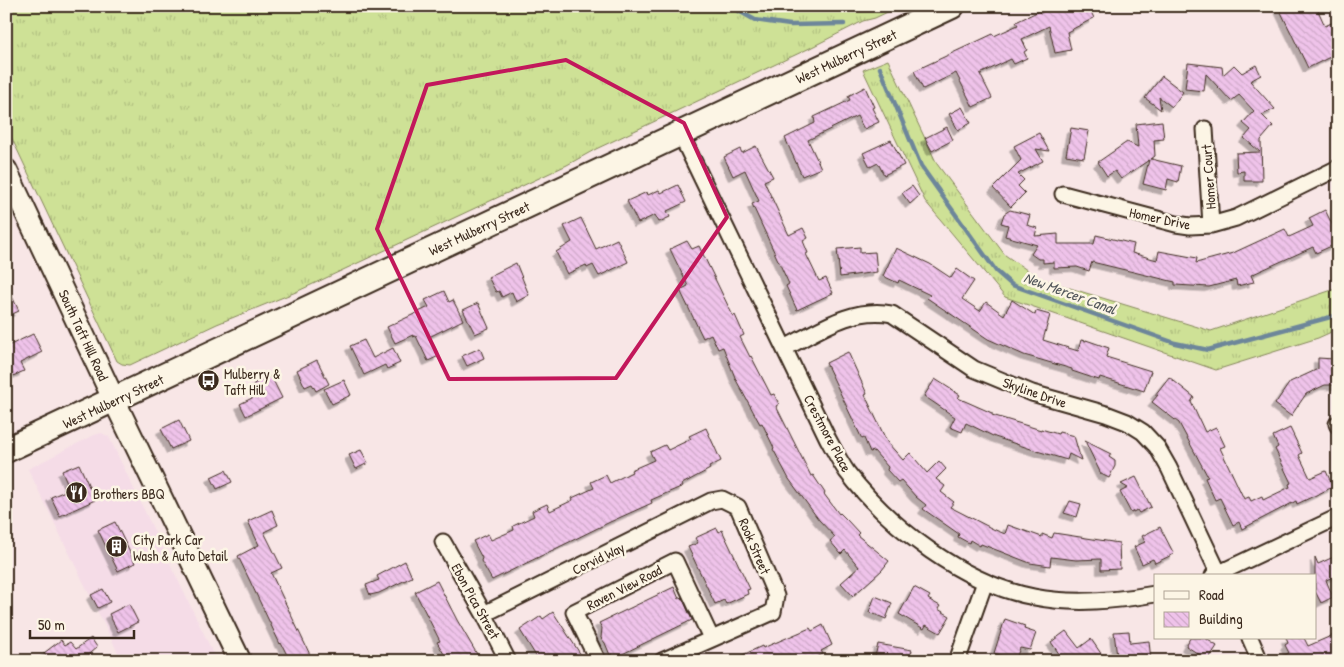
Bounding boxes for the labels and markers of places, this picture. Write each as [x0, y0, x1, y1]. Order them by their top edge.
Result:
place label: Mulberry & Taft Hill [224, 364, 280, 399]
bus stop icon: Mulberry & Taft Hill [196, 369, 220, 393]
restaurant icon: Brothers BBQ [65, 481, 89, 505]
place label: Brothers BBQ [93, 484, 165, 503]
place label: City Park Car Wash & Auto Detail [133, 530, 228, 565]
building icon: City Park Car Wash & Auto Detail [105, 535, 129, 559]

